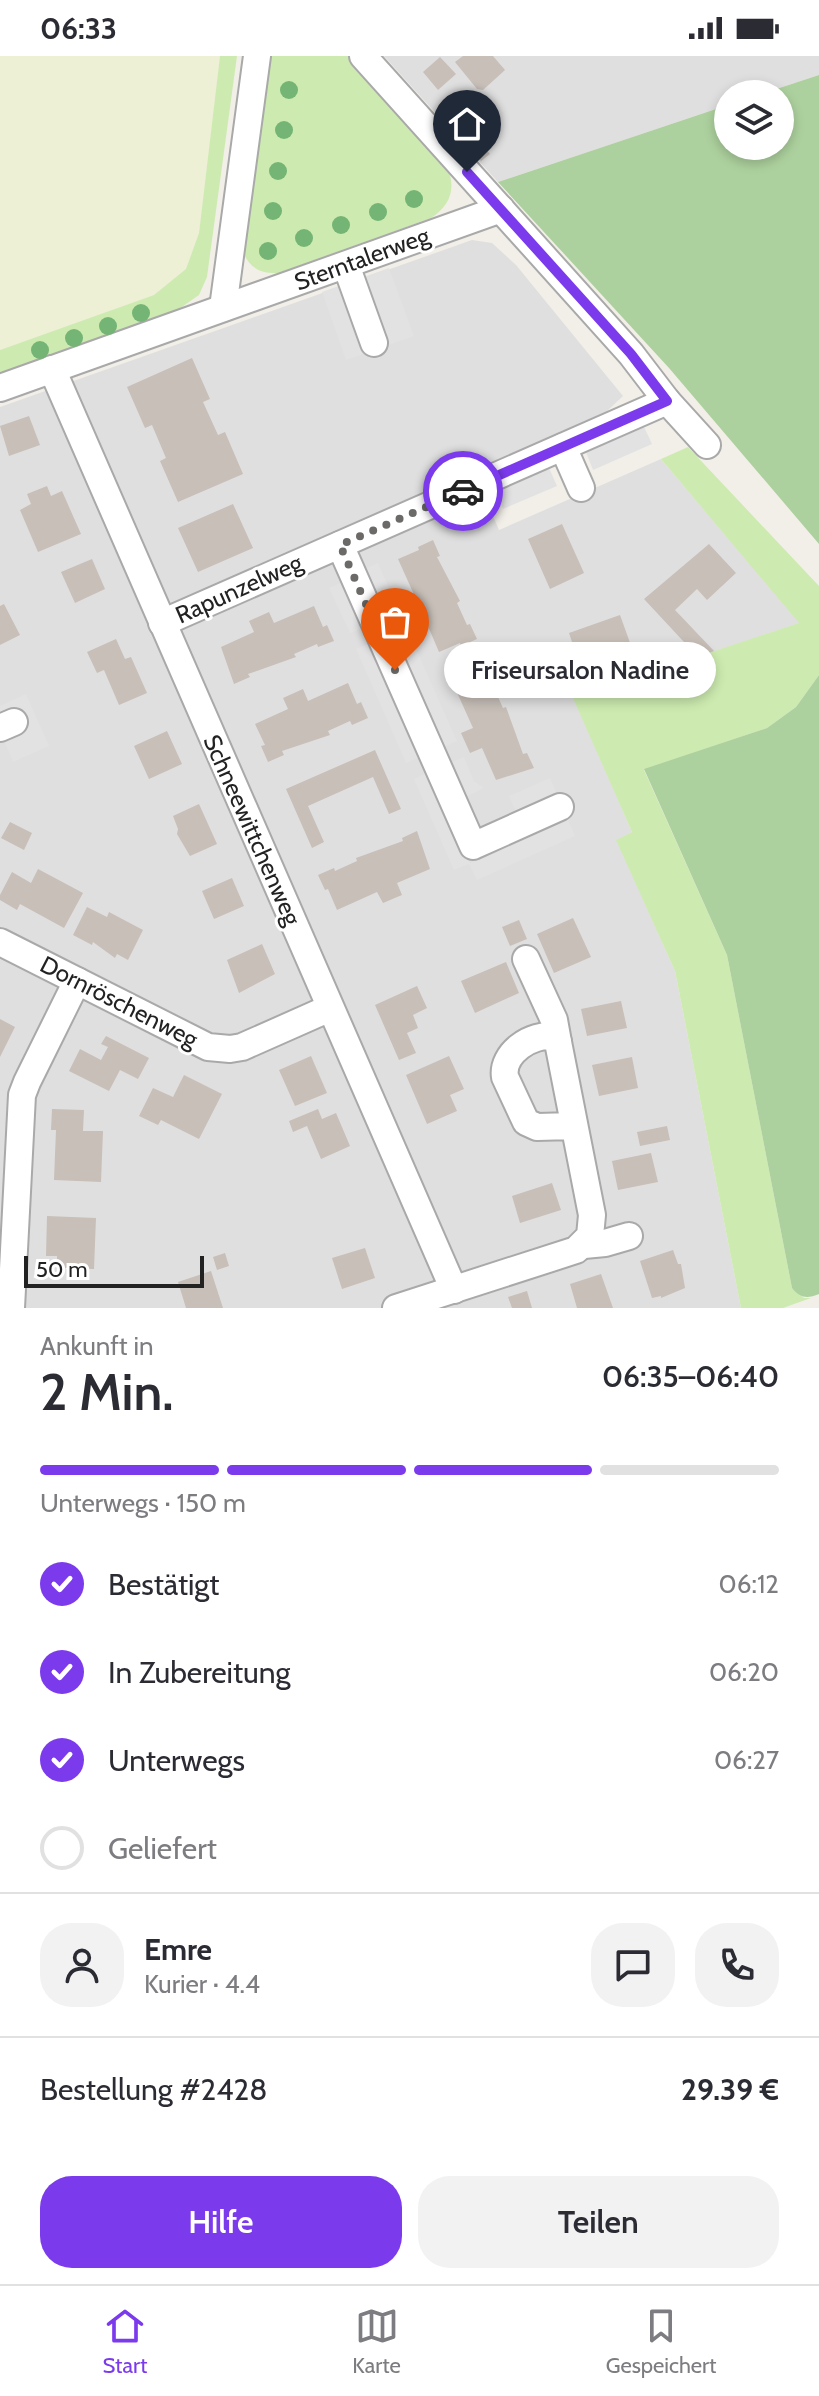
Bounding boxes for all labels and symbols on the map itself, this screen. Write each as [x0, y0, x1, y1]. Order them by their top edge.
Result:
pin [433, 90, 501, 172]
street label: Sterntalerweg [290, 220, 434, 296]
courier [423, 451, 503, 531]
street label: Rapunzelweg [171, 547, 308, 629]
pin [361, 588, 429, 670]
callout: Friseursalon Nadine [443, 642, 715, 698]
street label: Schneewittchenweg [197, 730, 308, 930]
street label: Dornröschenweg [36, 949, 204, 1054]
scale bar [24, 1252, 204, 1288]

